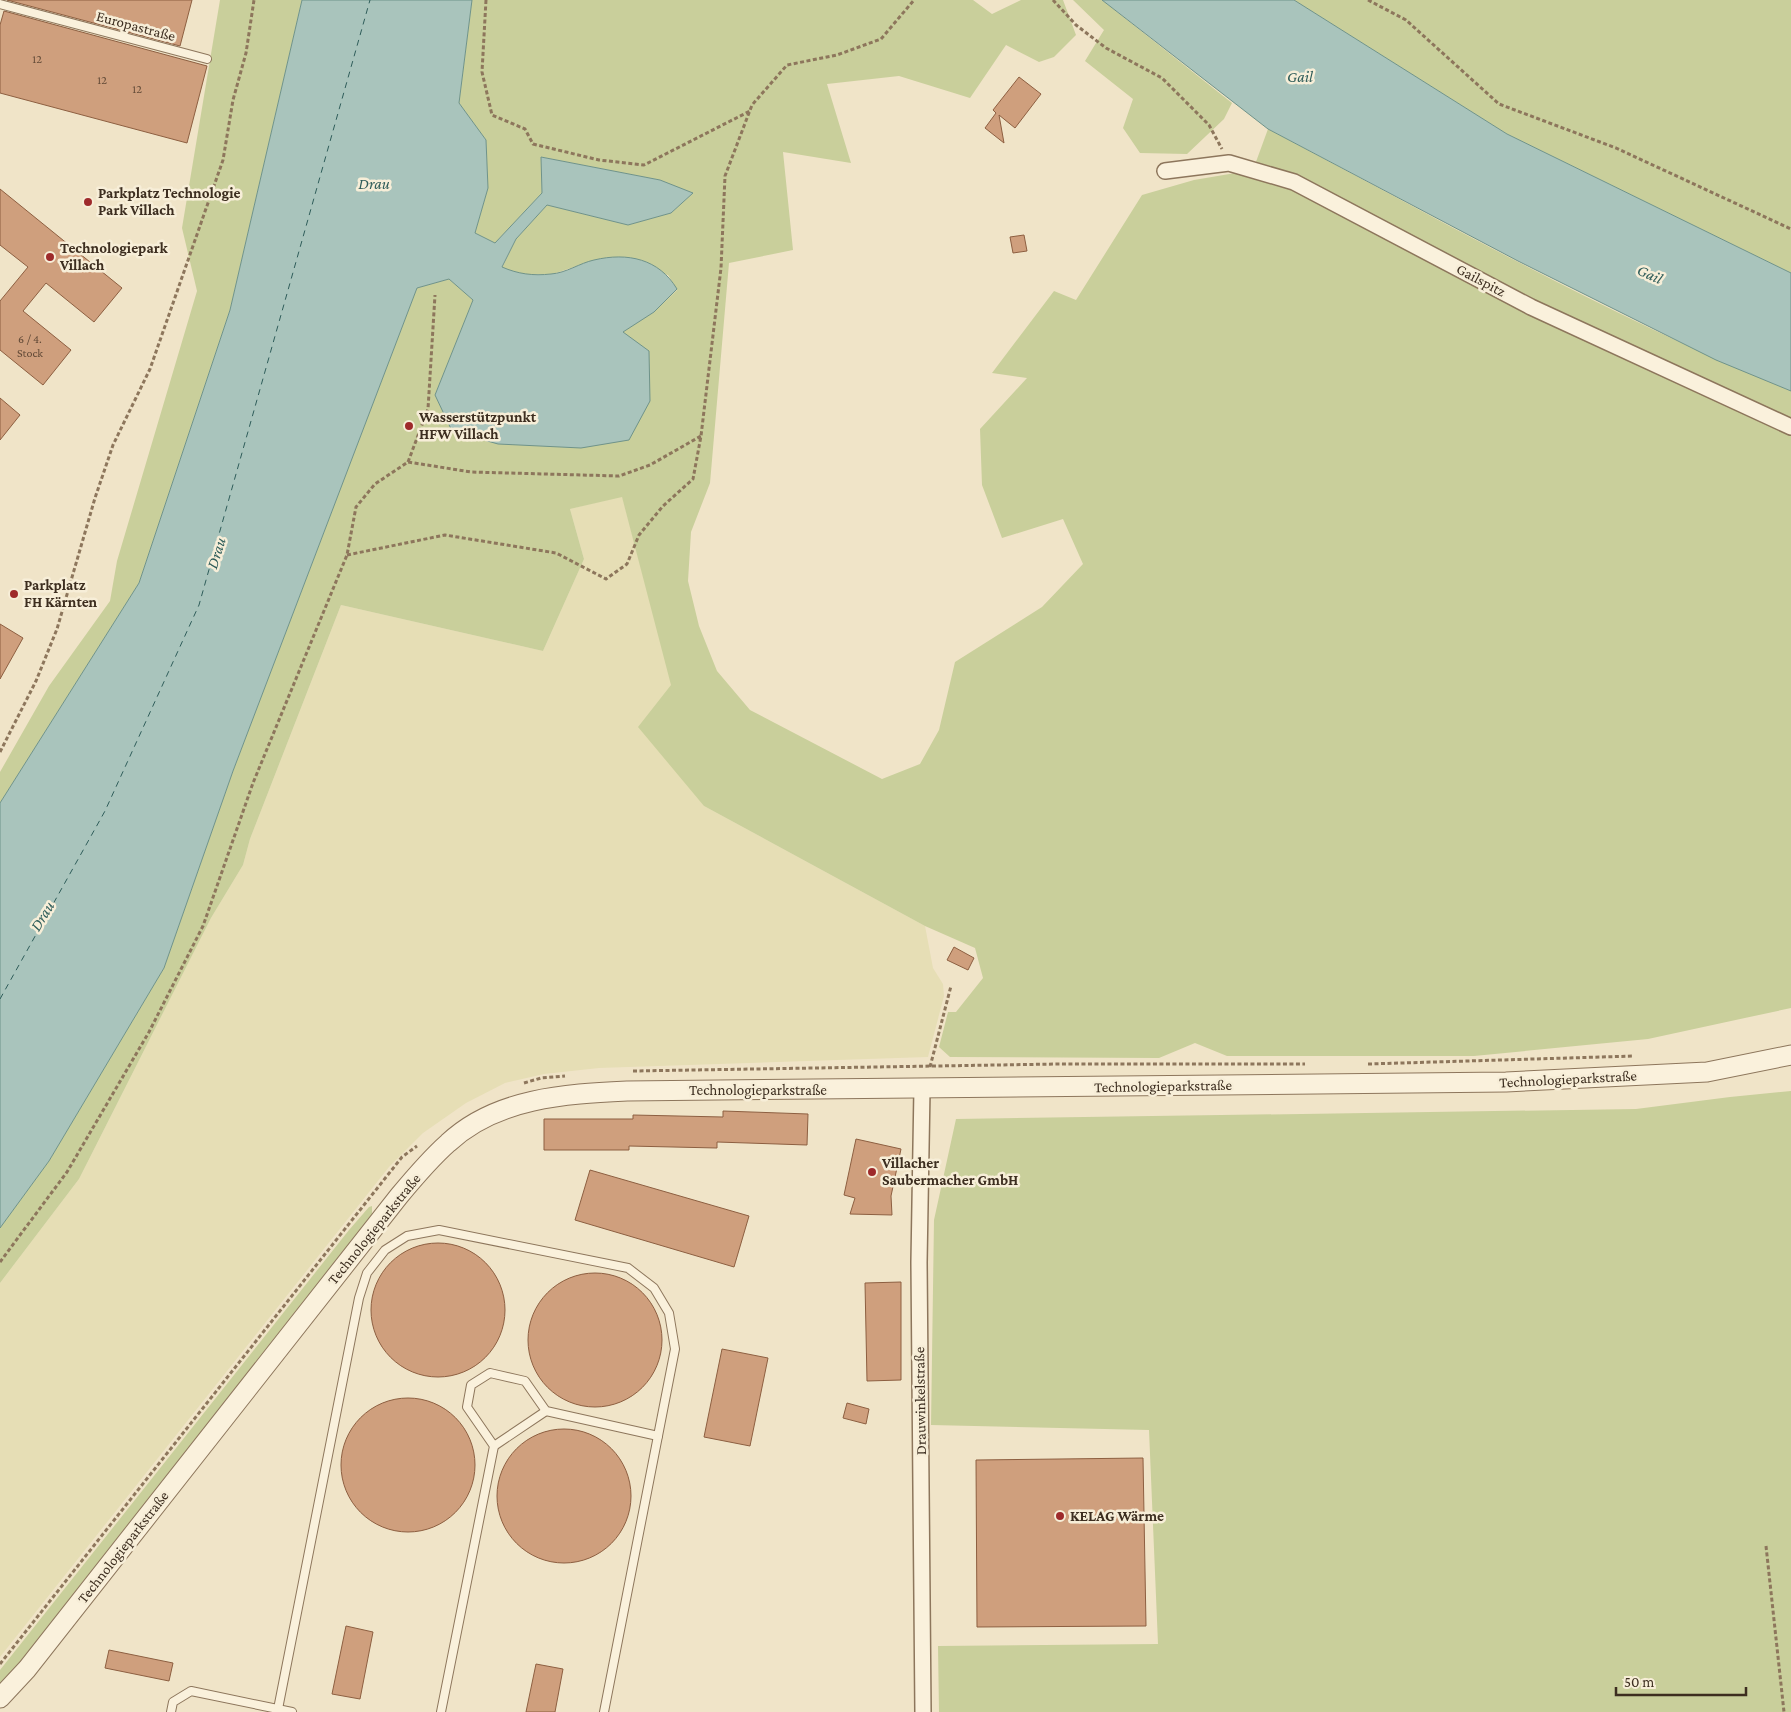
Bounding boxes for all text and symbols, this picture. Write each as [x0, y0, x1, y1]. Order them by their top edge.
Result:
street label: Europastraße [95, 8, 178, 45]
house number: 12 [32, 52, 42, 66]
water label: Gail [1287, 68, 1314, 85]
house number: 12 [97, 73, 107, 87]
house number: 12 [132, 82, 142, 96]
water label: Drau [358, 175, 390, 192]
place label: Parkplatz Technologie Park Villach [98, 185, 241, 218]
marker: Parkplatz Technologie Park Villach [82, 196, 94, 208]
place label: Technologiepark Villach [59, 240, 169, 273]
marker: Technologiepark Villach [44, 251, 56, 263]
street label: Gailspitz [1453, 260, 1508, 300]
water label: Gail [1635, 261, 1666, 287]
house number: 6 / 4. Stock [17, 332, 43, 360]
place label: Wasserstützpunkt HFW Villach [418, 409, 537, 442]
marker: Wasserstützpunkt HFW Villach [403, 420, 415, 432]
water label: Drau [203, 535, 229, 571]
place label: Parkplatz FH Kärnten [24, 577, 98, 610]
marker: Parkplatz FH Kärnten [8, 588, 20, 600]
water label: Drau [27, 898, 57, 934]
street label: Technologieparkstraße [1499, 1067, 1638, 1092]
street label: Technologieparkstraße [1094, 1077, 1233, 1096]
street label: Technologieparkstraße [689, 1082, 827, 1099]
place label: Villacher Saubermacher GmbH [881, 1155, 1018, 1188]
marker: Villacher Saubermacher GmbH [866, 1166, 878, 1178]
street label: Technologieparkstraße [324, 1170, 425, 1288]
street label: Drauwinkelstraße [911, 1346, 929, 1455]
street label: Technologieparkstraße [74, 1487, 173, 1607]
place label: KELAG Wärme [1070, 1508, 1164, 1524]
marker: KELAG Wärme [1054, 1510, 1066, 1522]
scale bar [1616, 1664, 1746, 1696]
text: 50 m [1624, 1674, 1654, 1690]

